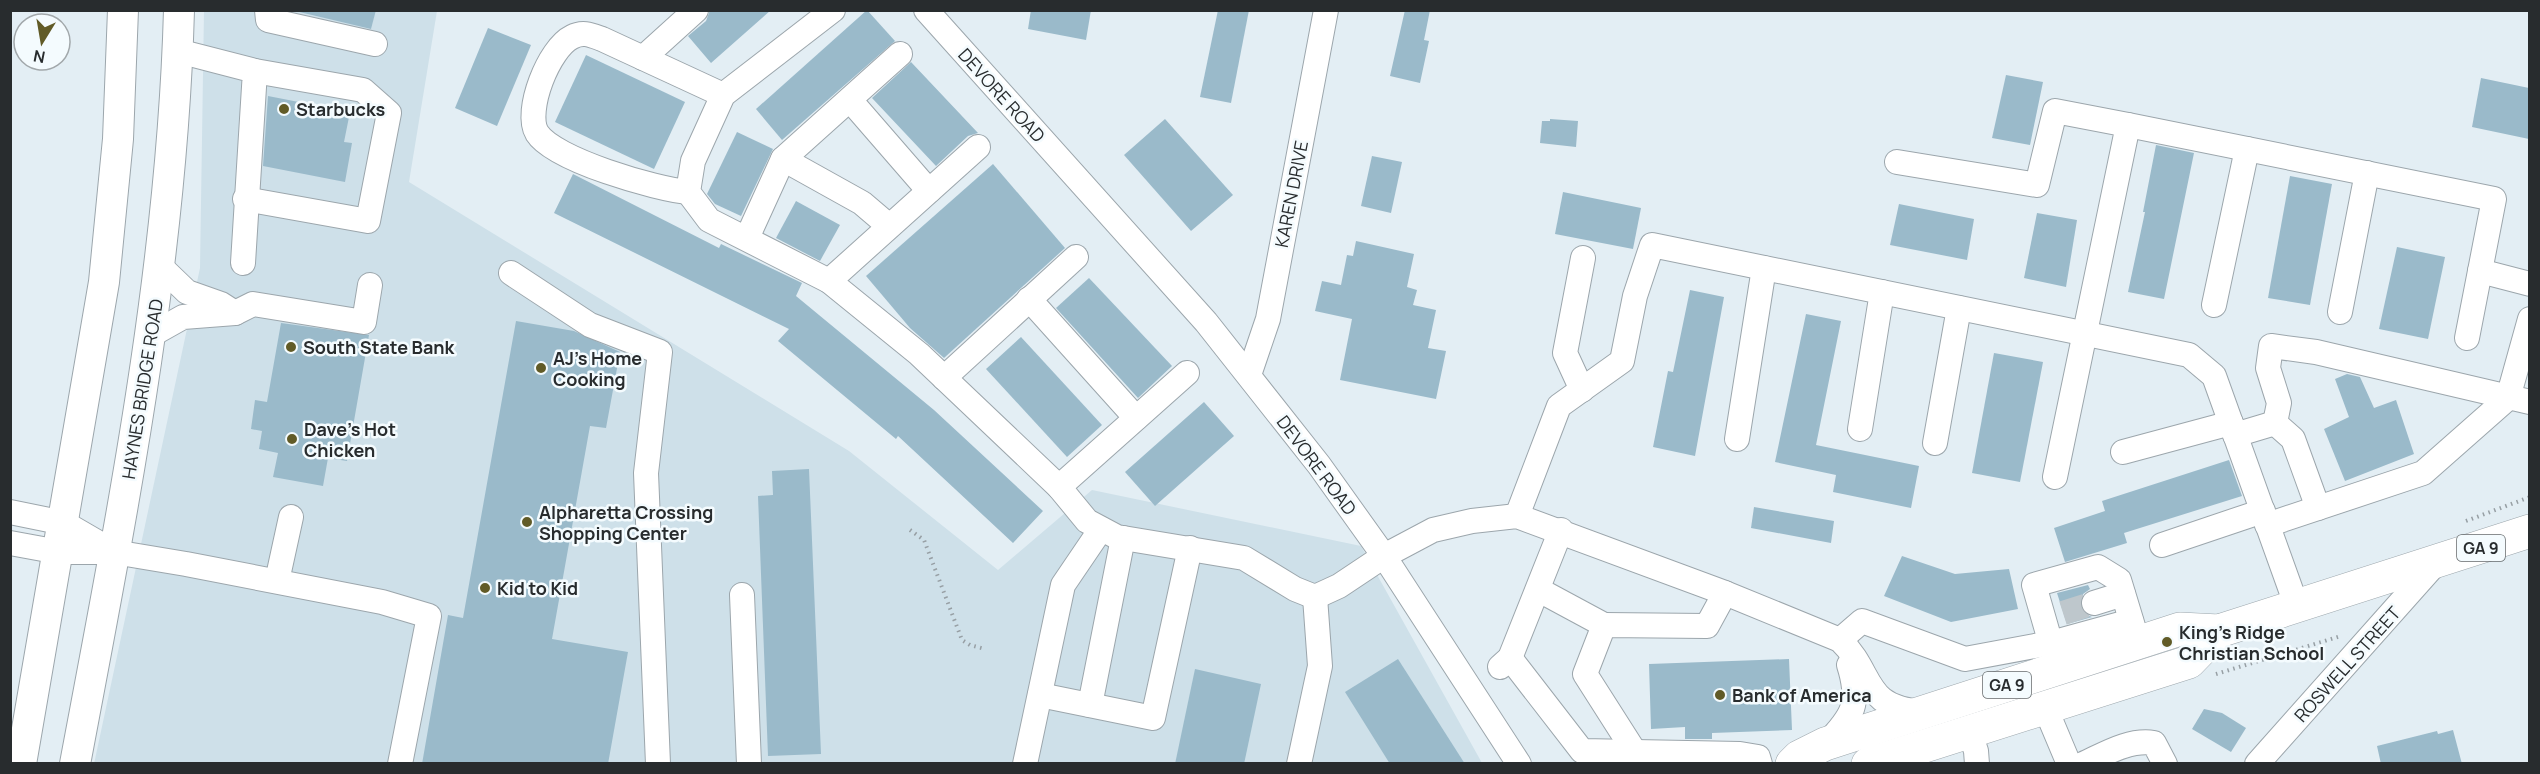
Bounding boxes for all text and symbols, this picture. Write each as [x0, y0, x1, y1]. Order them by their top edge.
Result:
north arrow [12, 12, 72, 72]
street label: DEVORE ROAD [953, 43, 1051, 147]
text: N [31, 45, 47, 69]
place label: Starbucks [296, 97, 385, 121]
marker: Starbucks [277, 102, 291, 116]
street label: KAREN DRIVE [1269, 139, 1313, 249]
street label: HAYNES BRIDGE ROAD [116, 297, 168, 481]
place label: South State Bank [303, 335, 456, 359]
marker: South State Bank [284, 340, 298, 354]
place label: AJ's Home Cooking [553, 346, 642, 391]
marker: AJ's Home Cooking [534, 361, 548, 375]
street label: DEVORE ROAD [1272, 410, 1362, 520]
place label: Dave's Hot Chicken [304, 417, 396, 462]
marker: Dave's Hot Chicken [285, 432, 299, 446]
place label: Alpharetta Crossing Shopping Center [539, 500, 713, 545]
marker: Alpharetta Crossing Shopping Center [520, 515, 534, 529]
road number: GA 9 [2457, 535, 2505, 561]
place label: Kid to Kid [497, 576, 578, 600]
marker: Kid to Kid [478, 581, 492, 595]
street label: ROSWELL STREET [2289, 601, 2406, 727]
place label: King's Ridge Christian School [2179, 620, 2324, 665]
marker: King's Ridge Christian School [2160, 635, 2174, 649]
road number: GA 9 [1983, 672, 2031, 698]
place label: Bank of America [1732, 683, 1872, 707]
marker: Bank of America [1713, 688, 1727, 702]

